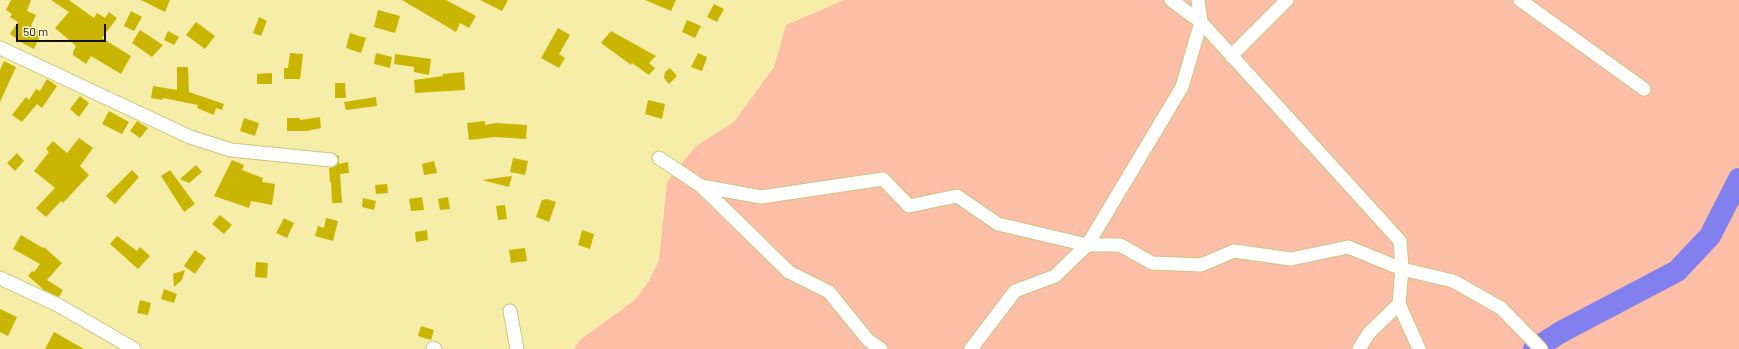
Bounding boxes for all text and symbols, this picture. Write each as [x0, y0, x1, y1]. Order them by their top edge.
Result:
scale bar [18, 16, 108, 42]
text: 50 m [23, 24, 48, 38]

